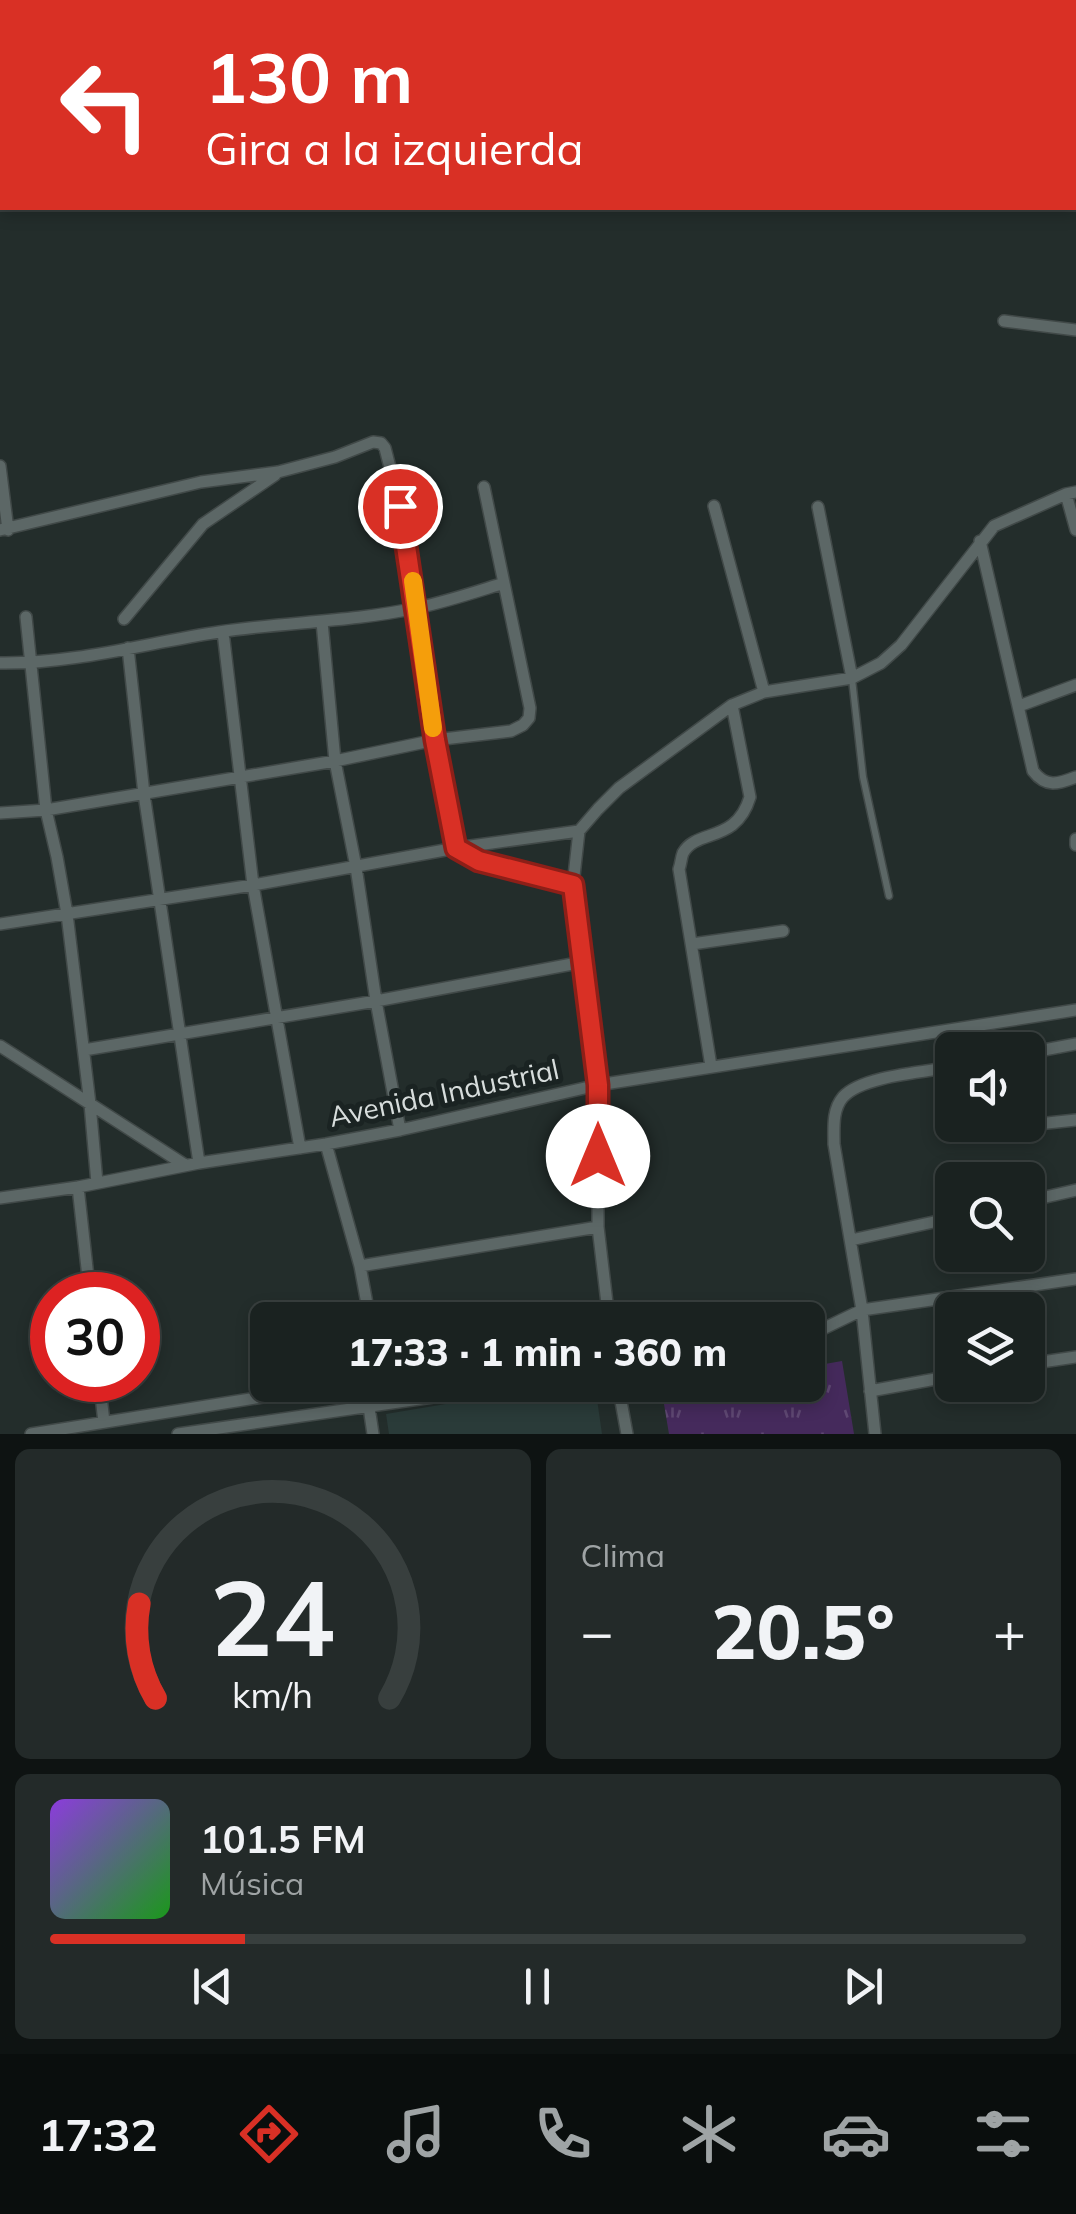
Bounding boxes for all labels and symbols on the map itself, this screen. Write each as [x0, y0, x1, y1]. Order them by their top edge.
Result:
pin [358, 464, 443, 549]
street label: Avenida Industrial [326, 1051, 562, 1134]
position arrow [546, 1104, 650, 1208]
speed limit sign: 30 [30, 1272, 160, 1402]

